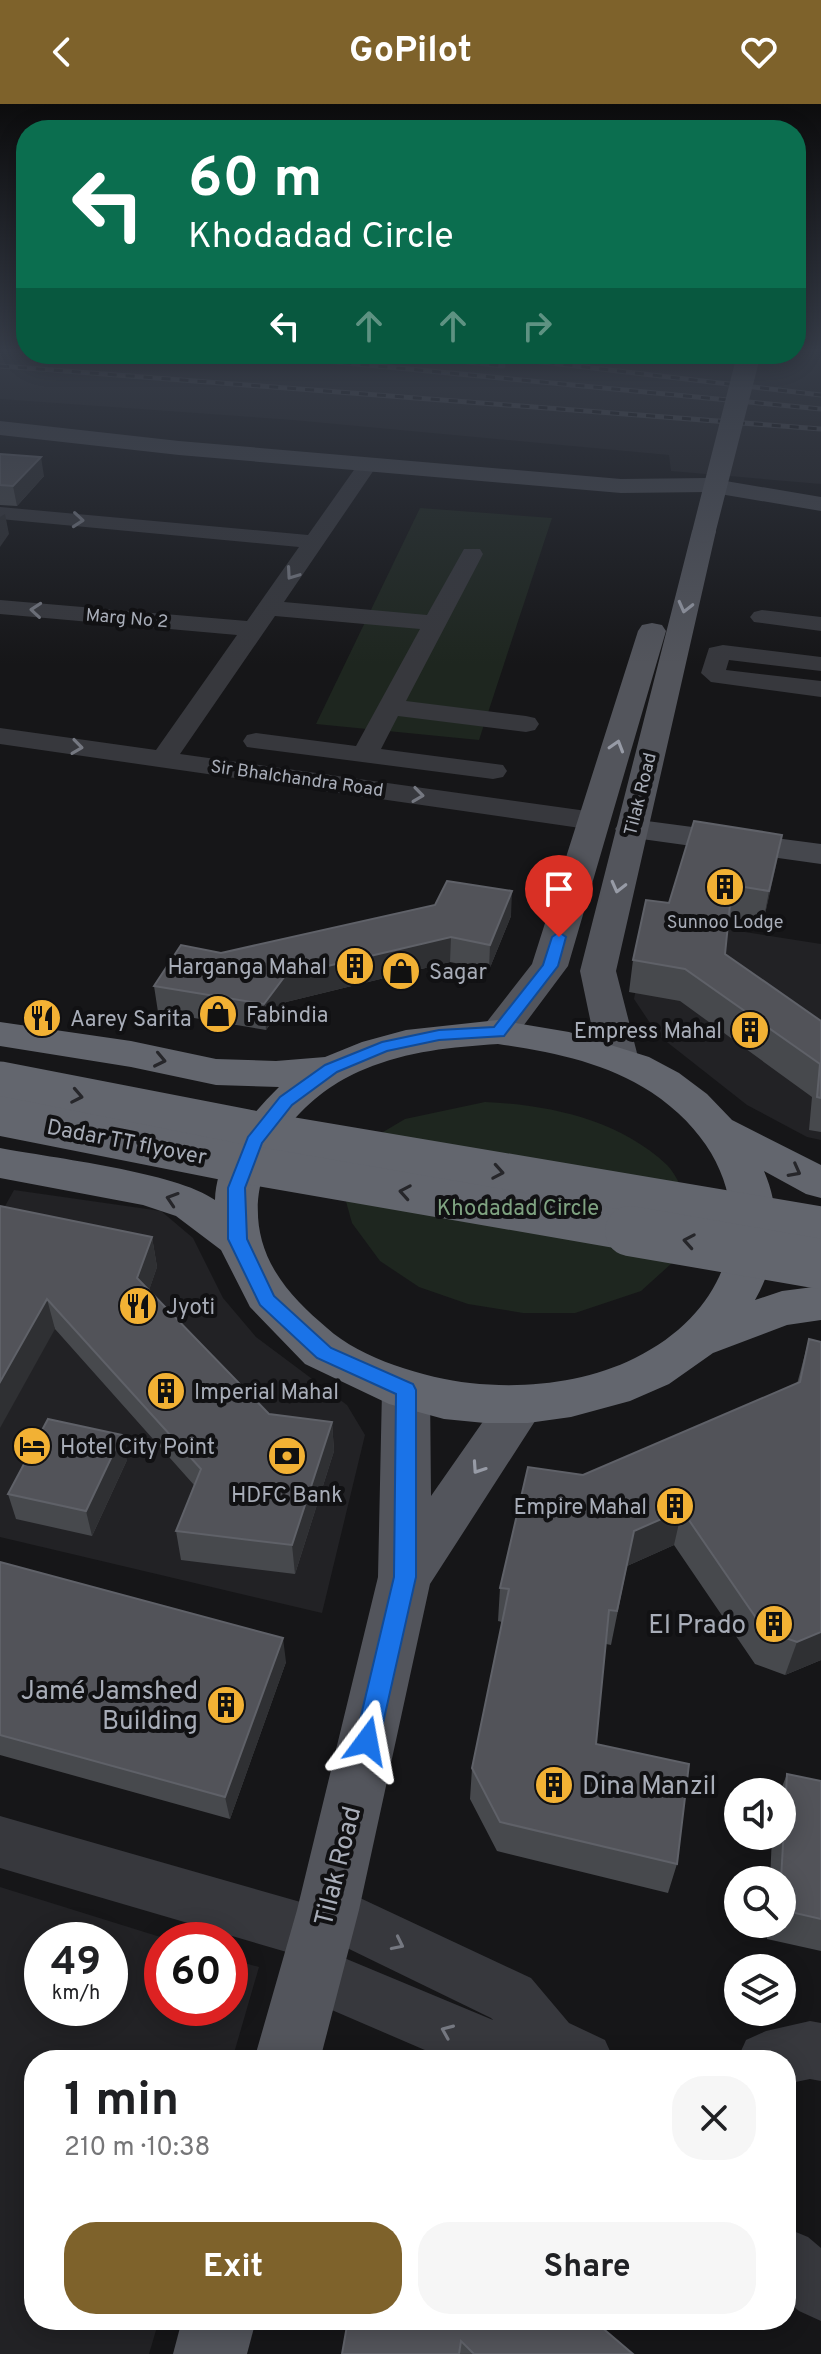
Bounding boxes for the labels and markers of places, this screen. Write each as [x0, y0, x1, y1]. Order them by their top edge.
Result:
pin [525, 855, 593, 937]
building icon: Sunnoo Lodge [704, 866, 746, 908]
place label: Sunnoo Lodge [667, 912, 783, 935]
building icon: Harganga Mahal [334, 945, 376, 987]
shop icon: Sagar [380, 950, 422, 992]
place label: Harganga Mahal [168, 955, 327, 982]
place label: Sagar [429, 960, 487, 987]
shop icon: Fabindia [197, 993, 239, 1035]
restaurant icon: Aarey Sarita [21, 997, 63, 1039]
place label: Fabindia [246, 1003, 328, 1030]
place label: Aarey Sarita [70, 1007, 192, 1034]
building icon: Empress Mahal [729, 1009, 771, 1051]
place label: Empress Mahal [574, 1019, 722, 1046]
restaurant icon: Jyoti [117, 1285, 159, 1327]
place label: Jyoti [166, 1295, 215, 1322]
building icon: Imperial Mahal [145, 1370, 187, 1412]
place label: Imperial Mahal [194, 1380, 339, 1407]
hotel icon: Hotel City Point [11, 1425, 53, 1467]
place label: Hotel City Point [60, 1435, 215, 1462]
bank icon: HDFC Bank [266, 1435, 308, 1477]
place label: HDFC Bank [231, 1483, 343, 1510]
building icon: Empire Mahal [654, 1485, 696, 1527]
place label: Empire Mahal [514, 1495, 647, 1522]
building icon: El Prado [753, 1603, 795, 1645]
place label: El Prado [648, 1610, 746, 1643]
place label: Jamé Jamshed Building [21, 1676, 198, 1739]
building icon: Jamé Jamshed Building [205, 1684, 247, 1726]
building icon: Dina Manzil [533, 1764, 575, 1806]
place label: Dina Manzil [582, 1771, 716, 1804]

